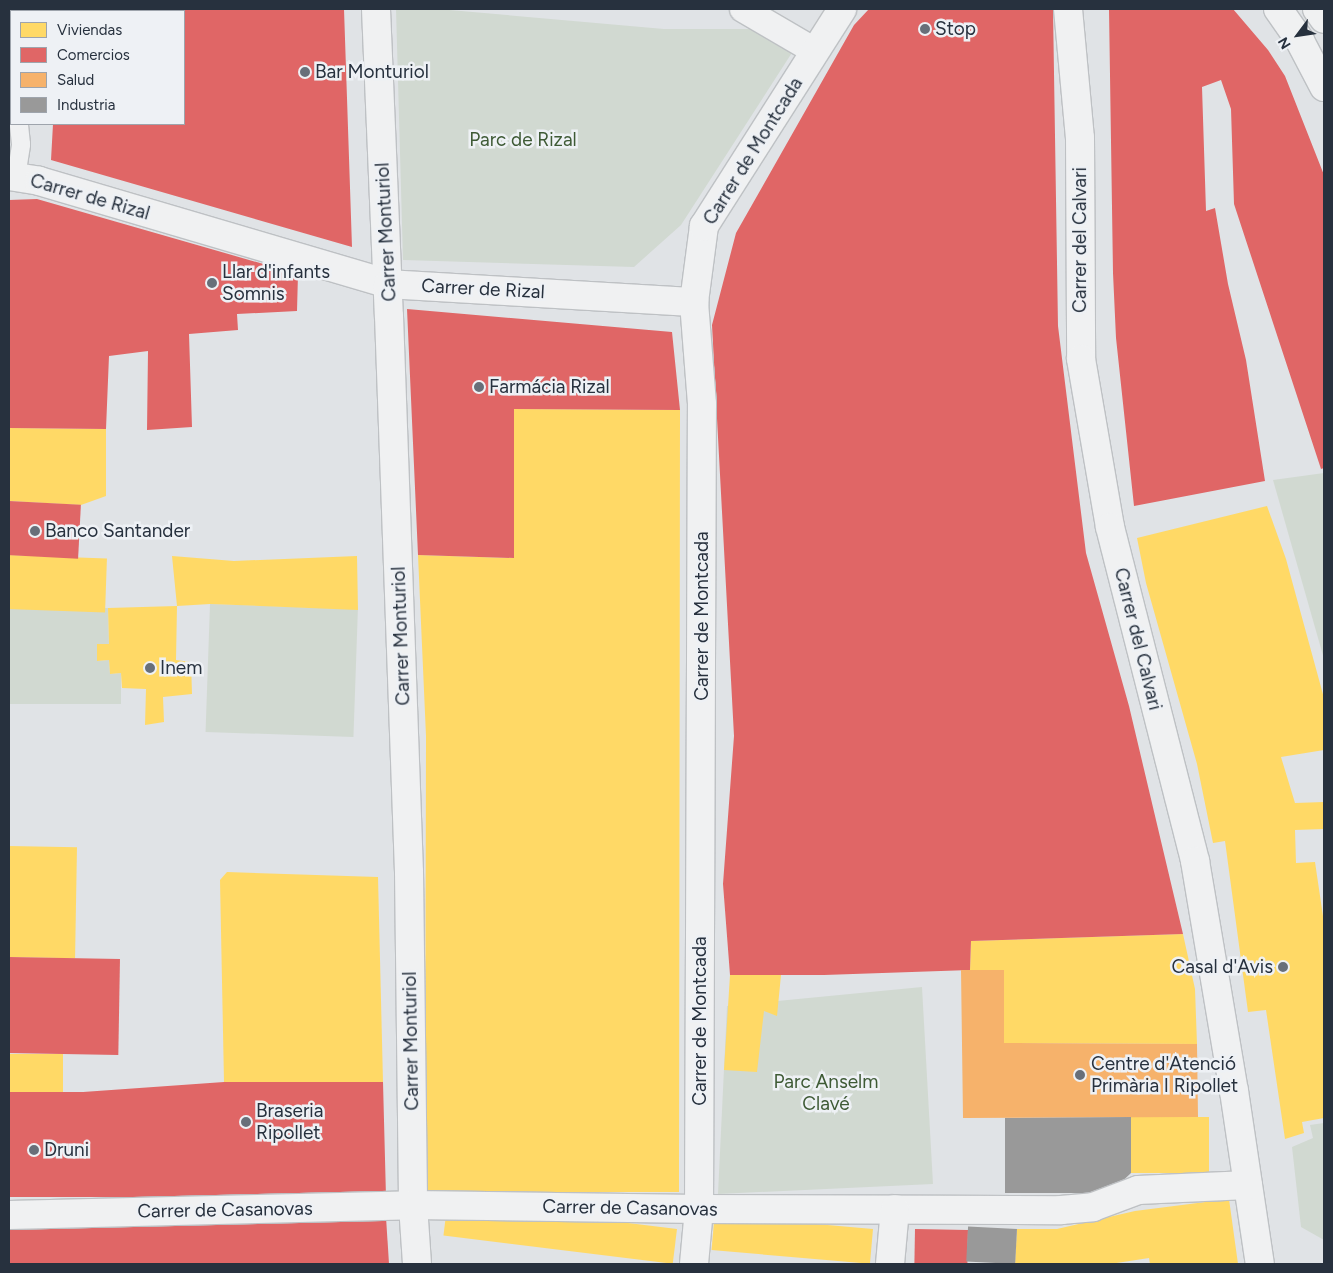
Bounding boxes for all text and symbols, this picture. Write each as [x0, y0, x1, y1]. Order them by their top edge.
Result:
legend [10, 10, 185, 125]
north arrow [1273, 10, 1323, 60]
place label: Stop [935, 18, 976, 40]
text: Viviendas [57, 21, 122, 39]
marker: Stop [919, 23, 931, 35]
text: N [1275, 34, 1295, 52]
text: Comercios [57, 46, 130, 64]
place label: Bar Monturiol [315, 61, 429, 83]
marker: Bar Monturiol [299, 66, 311, 78]
text: Salud [57, 71, 94, 89]
street label: Carrer de Montcada [698, 73, 808, 229]
text: Industria [57, 96, 115, 114]
park label: Parc de Rizal [469, 129, 577, 151]
street label: Carrer Monturiol [371, 162, 401, 302]
street label: Carrer del Calvari [1069, 167, 1091, 313]
street label: Carrer de Rizal [28, 169, 152, 225]
place label: Llar d'infants Somnis [222, 261, 330, 305]
street label: Carrer de Rizal [421, 274, 545, 304]
marker: Llar d'infants Somnis [206, 277, 218, 289]
place label: Farmácia Rizal [489, 376, 610, 398]
marker: Farmácia Rizal [473, 381, 485, 393]
place label: Banco Santander [45, 520, 190, 542]
marker: Banco Santander [29, 525, 41, 537]
street label: Carrer de Montcada [691, 531, 713, 701]
street label: Carrer del Calvari [1109, 565, 1167, 713]
street label: Carrer Monturiol [387, 566, 415, 706]
place label: Inem [160, 657, 202, 679]
marker: Inem [144, 662, 156, 674]
street label: Carrer de Montcada [689, 936, 711, 1106]
place label: Casal d'Avis [1171, 956, 1273, 978]
marker: Casal d'Avis [1277, 961, 1289, 973]
street label: Carrer Monturiol [398, 971, 424, 1111]
place label: Centre d'Atenció Primària I Ripollet [1091, 1053, 1238, 1097]
marker: Centre d'Atenció Primària I Ripollet [1073, 1068, 1087, 1082]
park label: Parc Anselm Clavé [774, 1071, 878, 1115]
place label: Braseria Ripollet [256, 1100, 323, 1144]
marker: Braseria Ripollet [240, 1116, 252, 1128]
place label: Druni [44, 1139, 89, 1161]
marker: Druni [28, 1144, 40, 1156]
street label: Carrer de Casanovas [542, 1195, 718, 1221]
street label: Carrer de Casanovas [137, 1197, 313, 1223]

